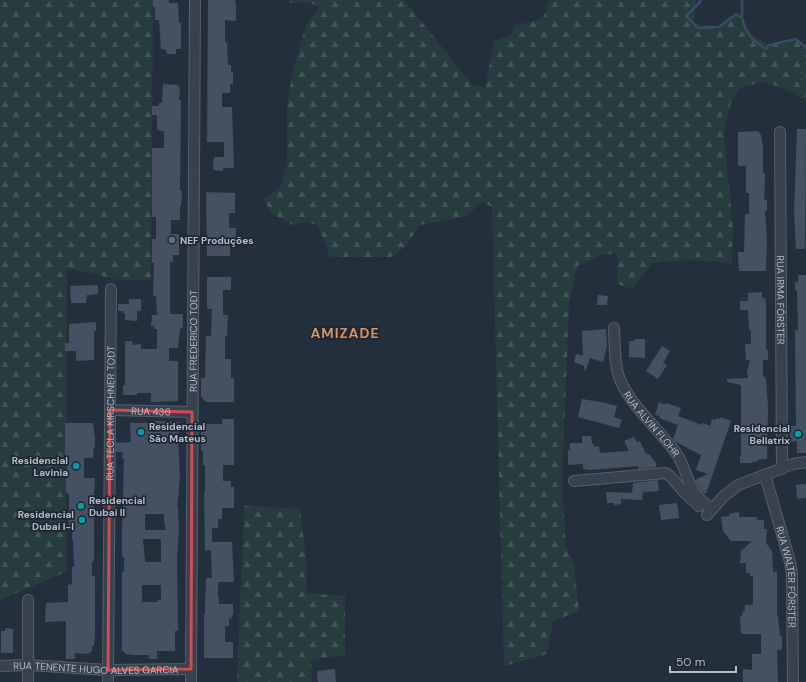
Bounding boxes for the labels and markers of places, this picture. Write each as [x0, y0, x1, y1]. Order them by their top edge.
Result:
place label: NEF Produções [180, 234, 254, 247]
marker: NEF Produções [167, 235, 177, 245]
place label: Residencial São Mateus [149, 420, 206, 445]
place label: Residencial Bellatrix [734, 422, 790, 447]
marker: Residencial São Mateus [136, 427, 146, 437]
marker: Residencial Bellatrix [793, 429, 803, 439]
place label: Residencial Lavinia [12, 454, 68, 479]
marker: Residencial Lavinia [71, 461, 81, 471]
place label: Residencial Dubai II [89, 494, 145, 519]
marker: Residencial Dubai II [76, 501, 86, 511]
place label: Residencial Dubai I-I [18, 508, 74, 533]
marker: Residencial Dubai I-I [77, 515, 87, 525]

